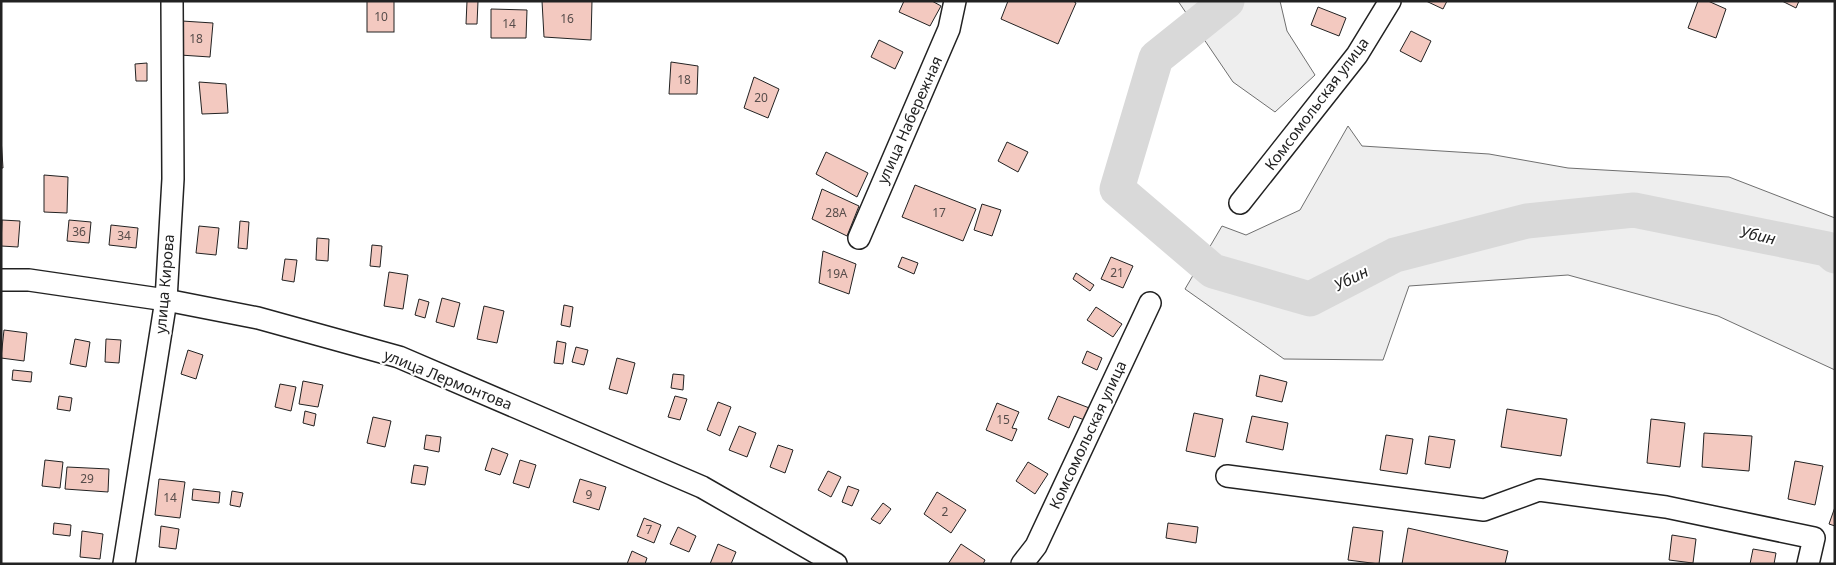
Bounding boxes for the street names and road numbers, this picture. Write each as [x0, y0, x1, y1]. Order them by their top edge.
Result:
street label: Комсомольская улица [1260, 33, 1373, 174]
street label: улица Набережная [872, 53, 946, 187]
street label: улица Кирова [150, 233, 178, 335]
street label: улица Лермонтова [381, 344, 515, 414]
street label: Комсомольская улица [1044, 357, 1130, 512]

